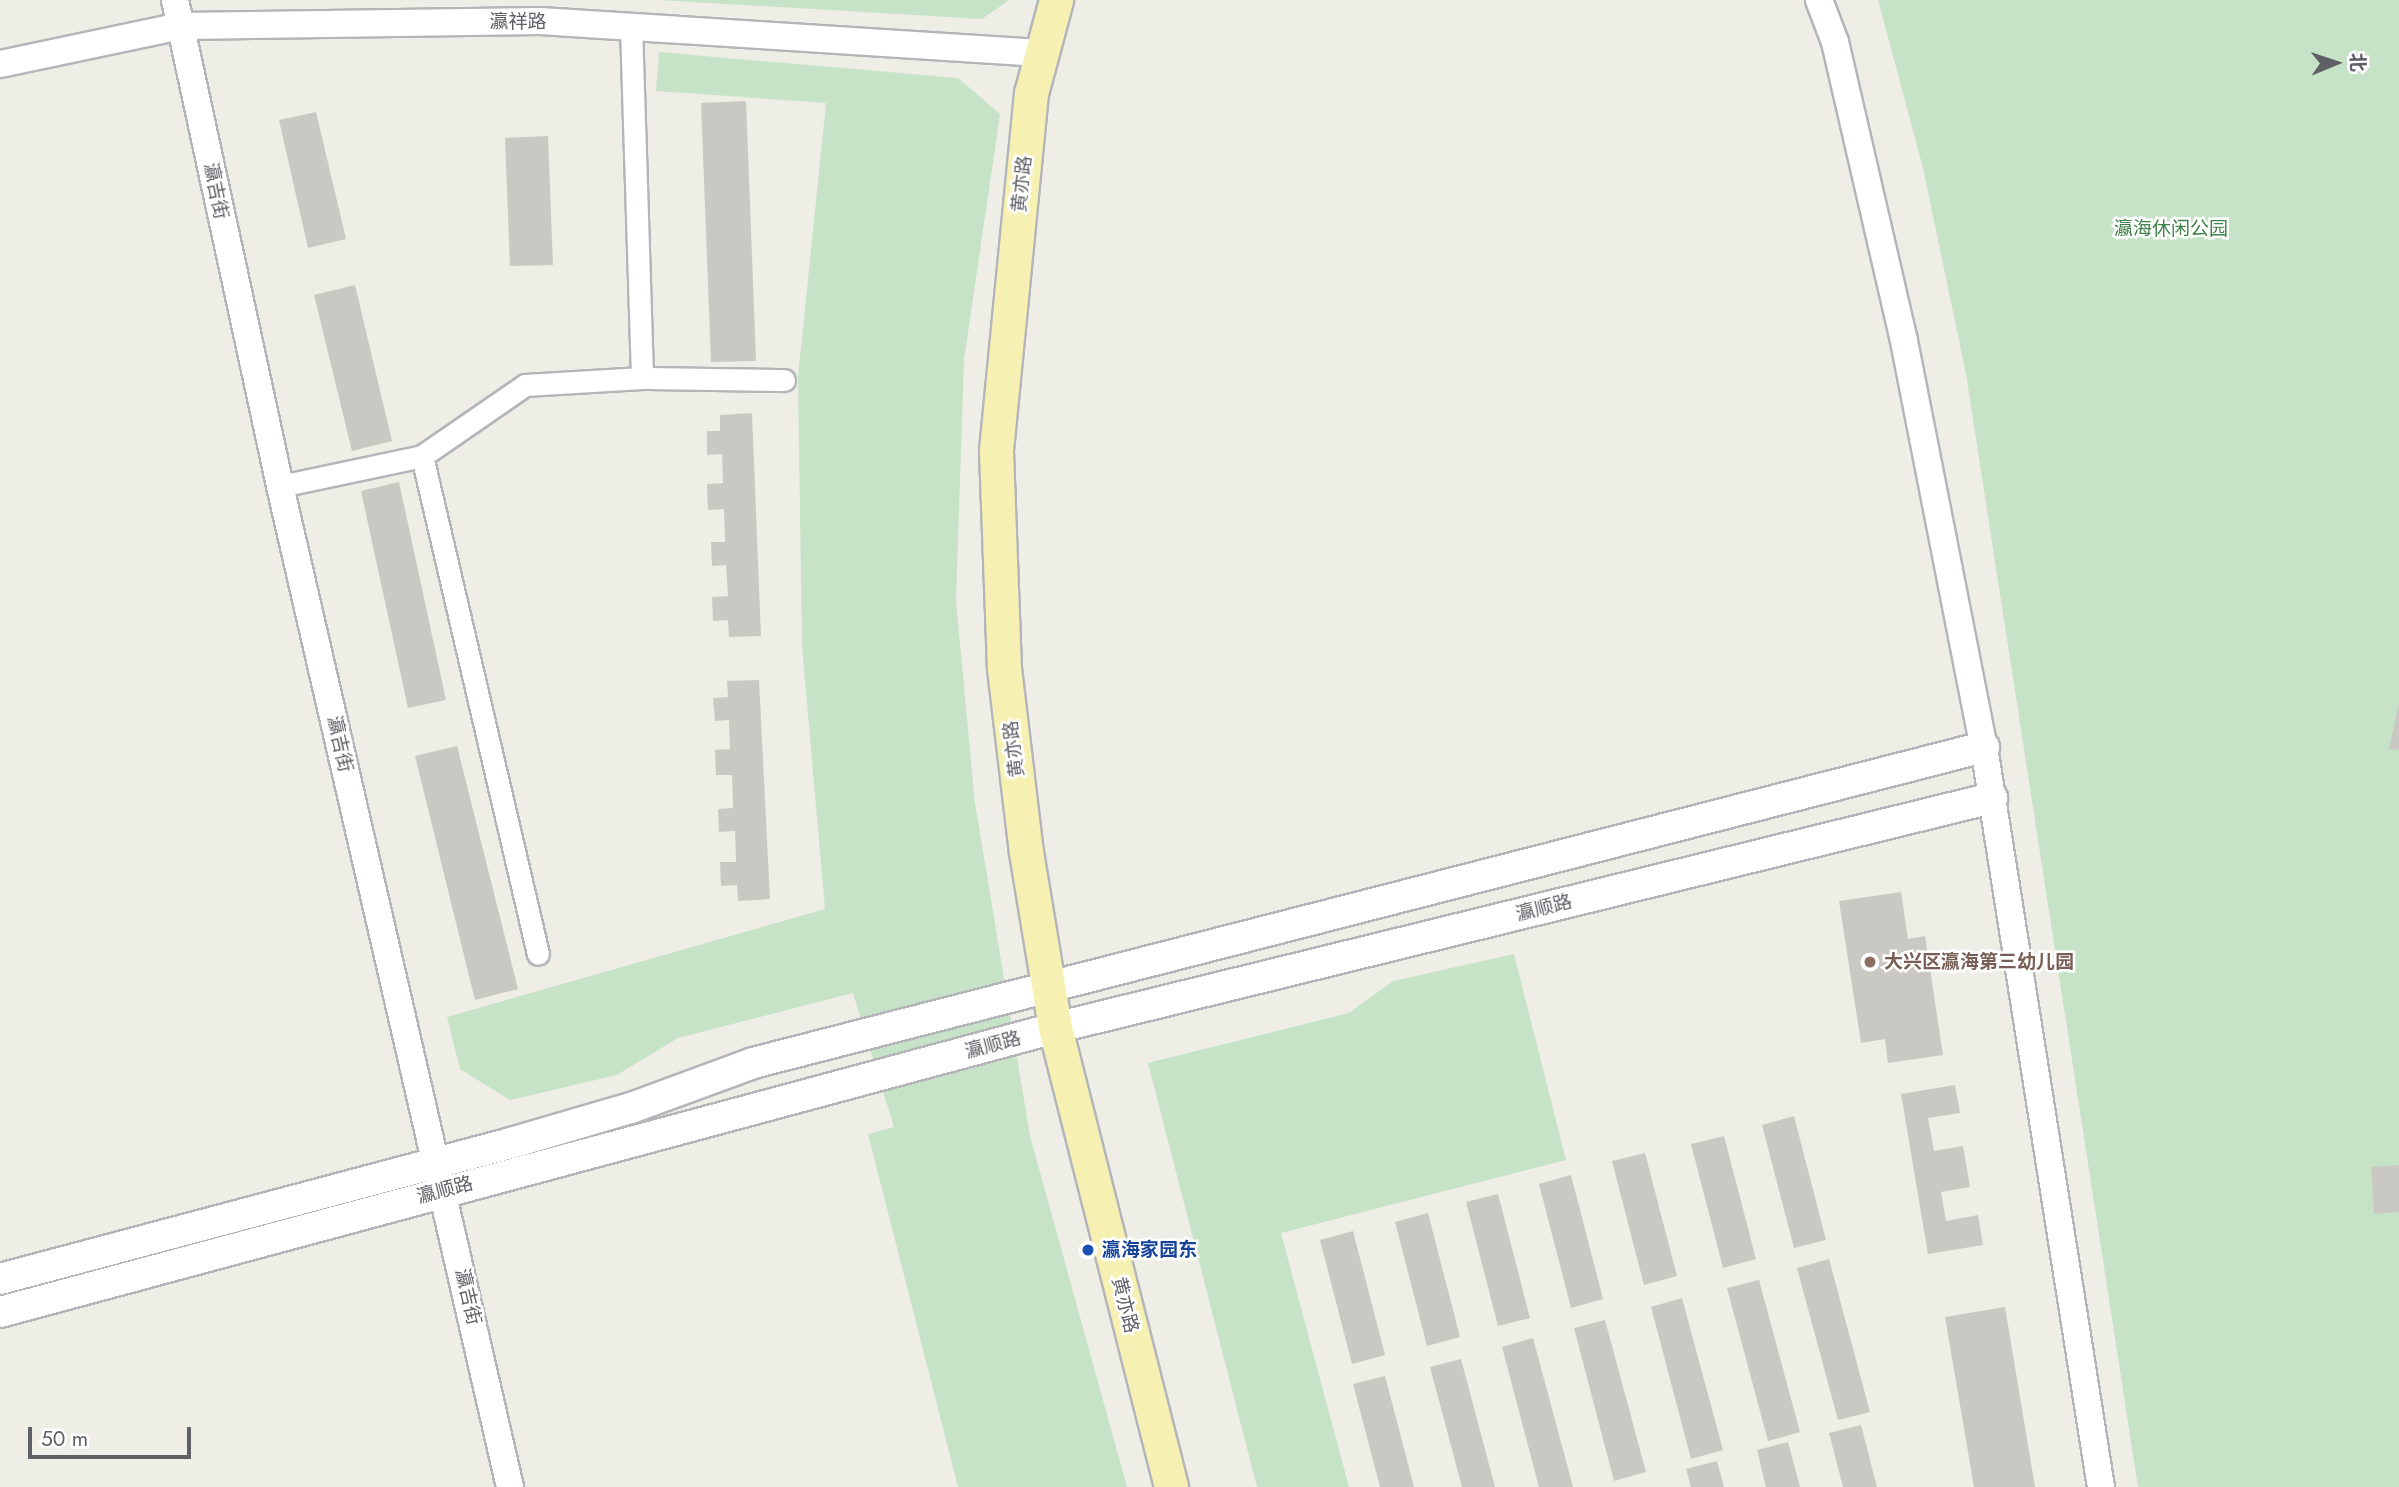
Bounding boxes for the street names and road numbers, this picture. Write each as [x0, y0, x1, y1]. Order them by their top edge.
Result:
street label: 瀛祥路 [490, 11, 546, 33]
street label: 黄亦路 [1008, 154, 1036, 214]
street label: 瀛吉街 [199, 161, 233, 221]
street label: 瀛吉街 [322, 714, 358, 774]
street label: 黄亦路 [999, 719, 1029, 779]
street label: 瀛顺路 [1514, 890, 1574, 926]
street label: 瀛顺路 [963, 1027, 1023, 1063]
street label: 瀛顺路 [415, 1172, 475, 1208]
street label: 瀛吉街 [450, 1267, 486, 1327]
street label: 黄亦路 [1107, 1275, 1143, 1335]

